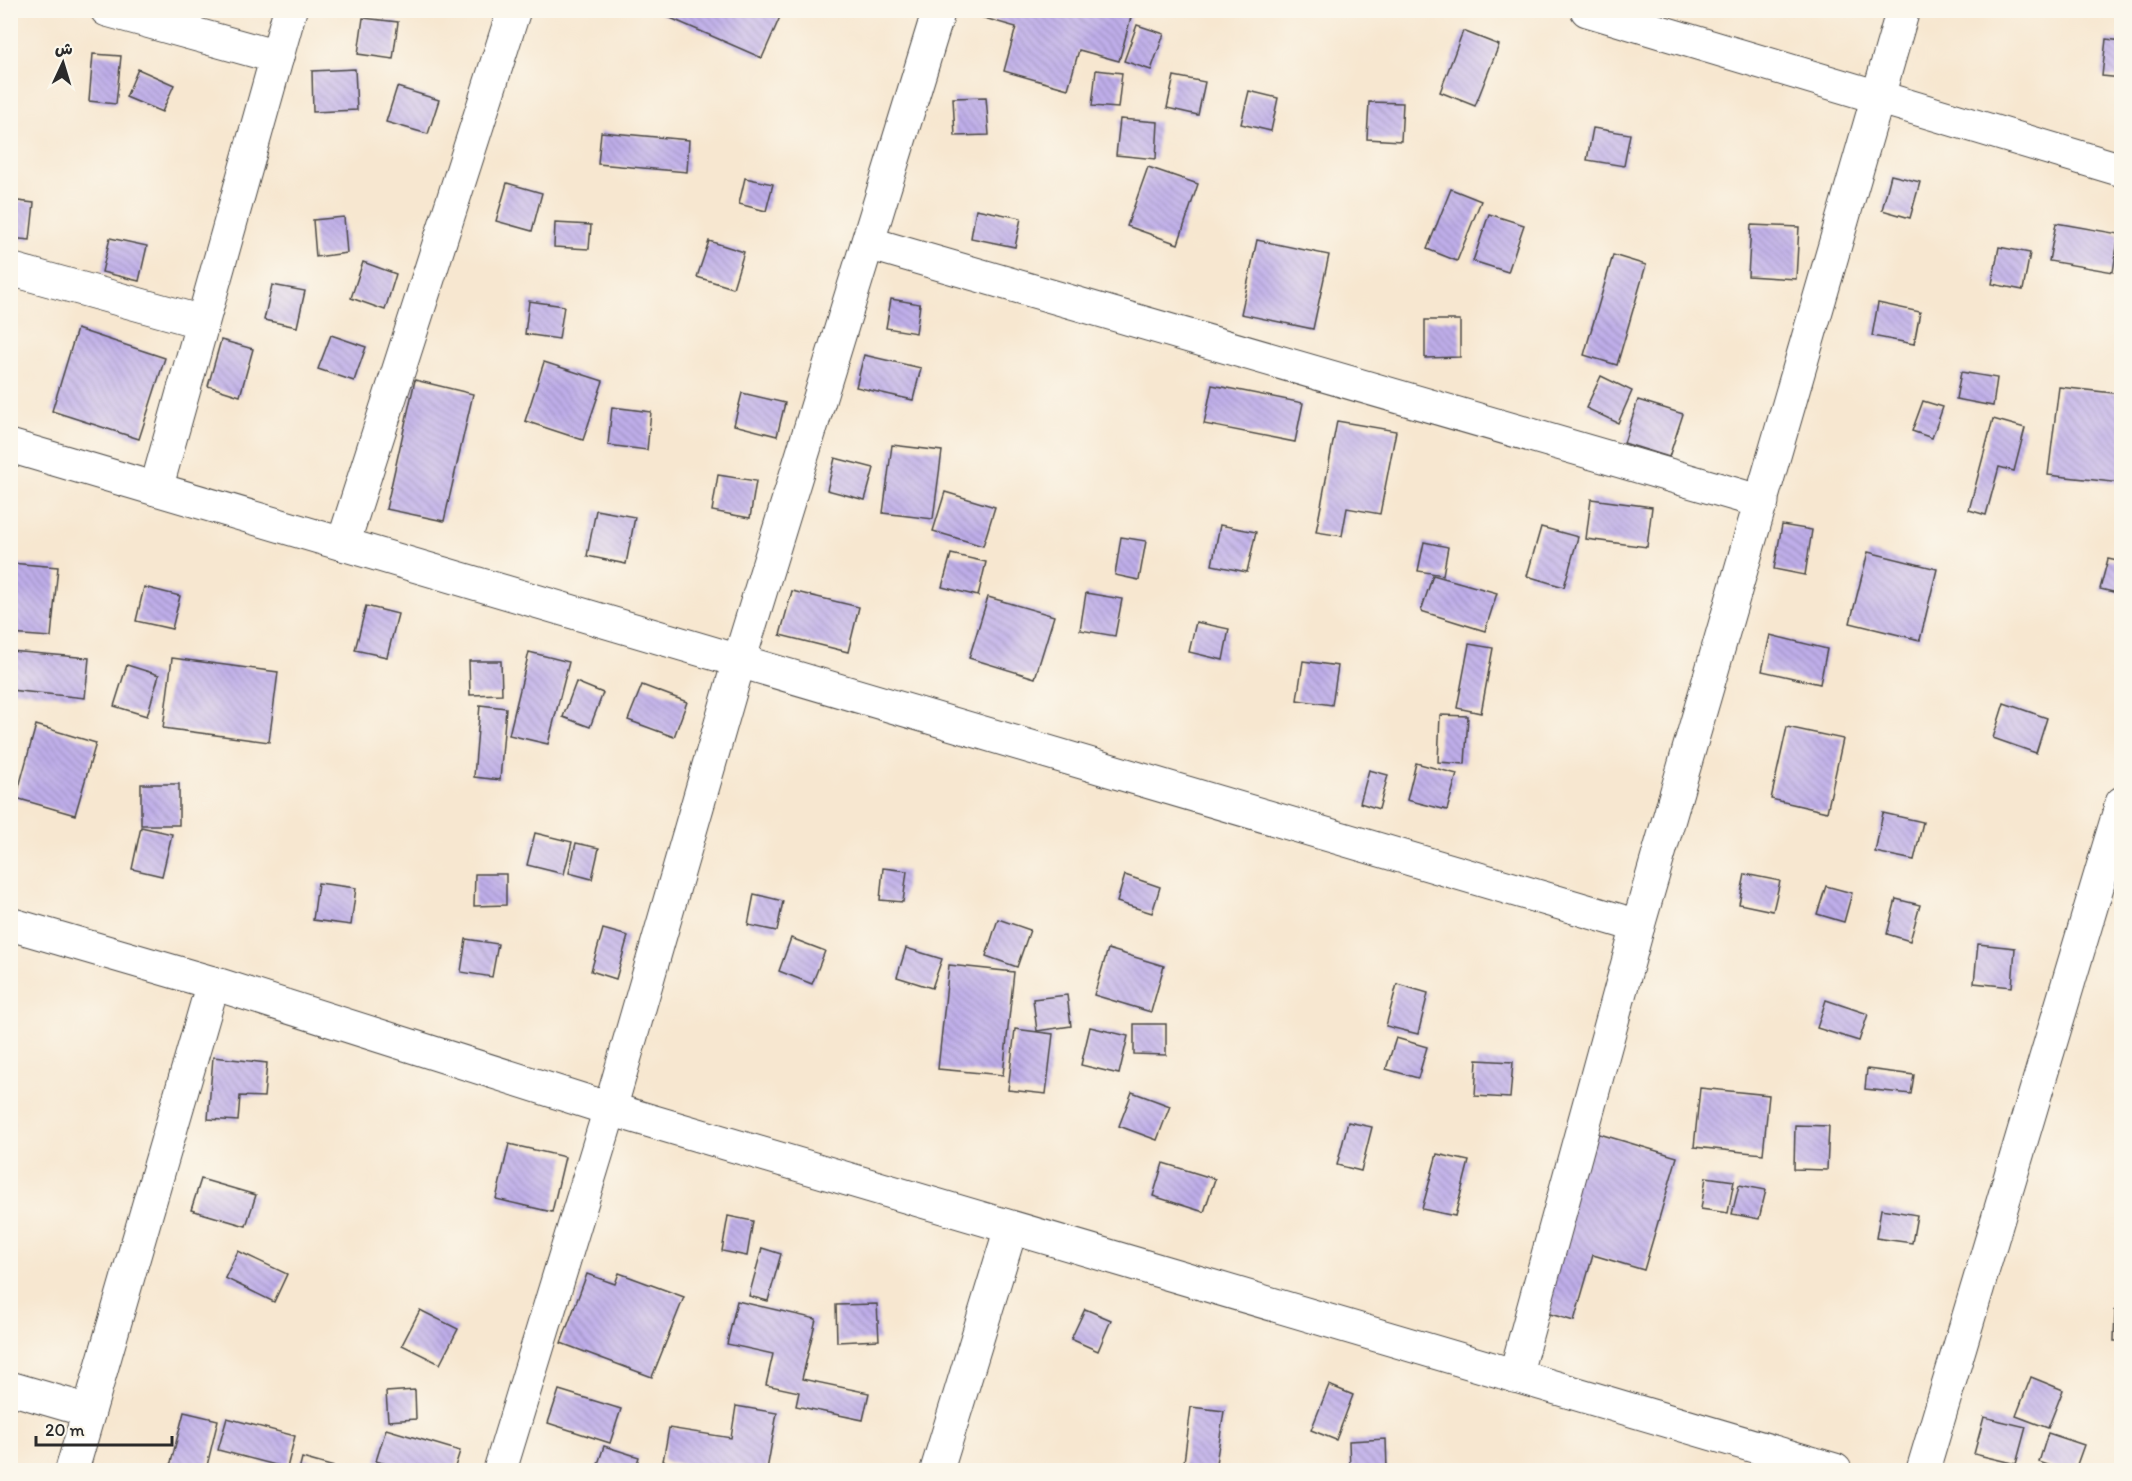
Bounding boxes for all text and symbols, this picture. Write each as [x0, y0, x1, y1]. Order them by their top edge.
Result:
north arrow [33, 33, 93, 93]
text: ش [55, 38, 73, 59]
scale bar [36, 1409, 172, 1447]
text: 20 m [45, 1419, 85, 1441]

